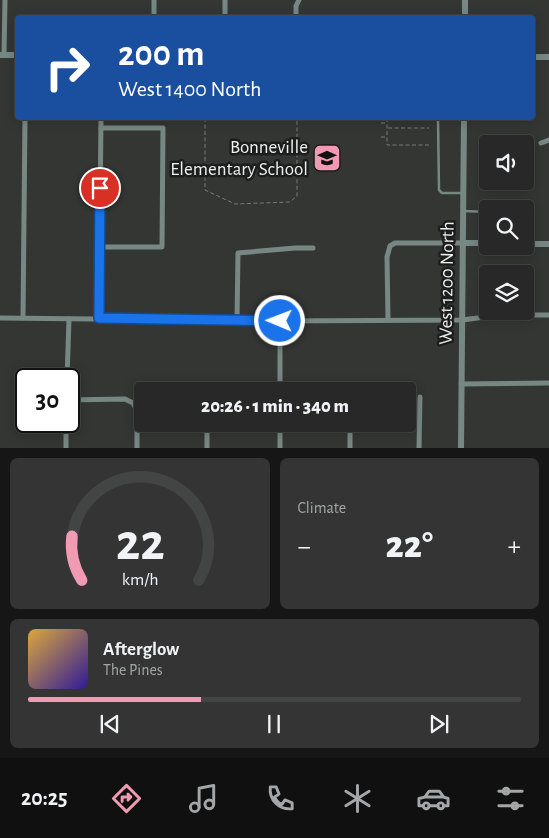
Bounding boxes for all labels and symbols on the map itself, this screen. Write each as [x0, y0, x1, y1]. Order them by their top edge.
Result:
place label: Bonneville Elementary School [170, 138, 308, 179]
school or university icon: Bonneville Elementary School [312, 143, 342, 173]
pin [79, 167, 121, 209]
street label: West 1200 North [436, 221, 458, 345]
position arrow [253, 294, 305, 346]
speed limit sign: 30 [15, 368, 80, 433]

